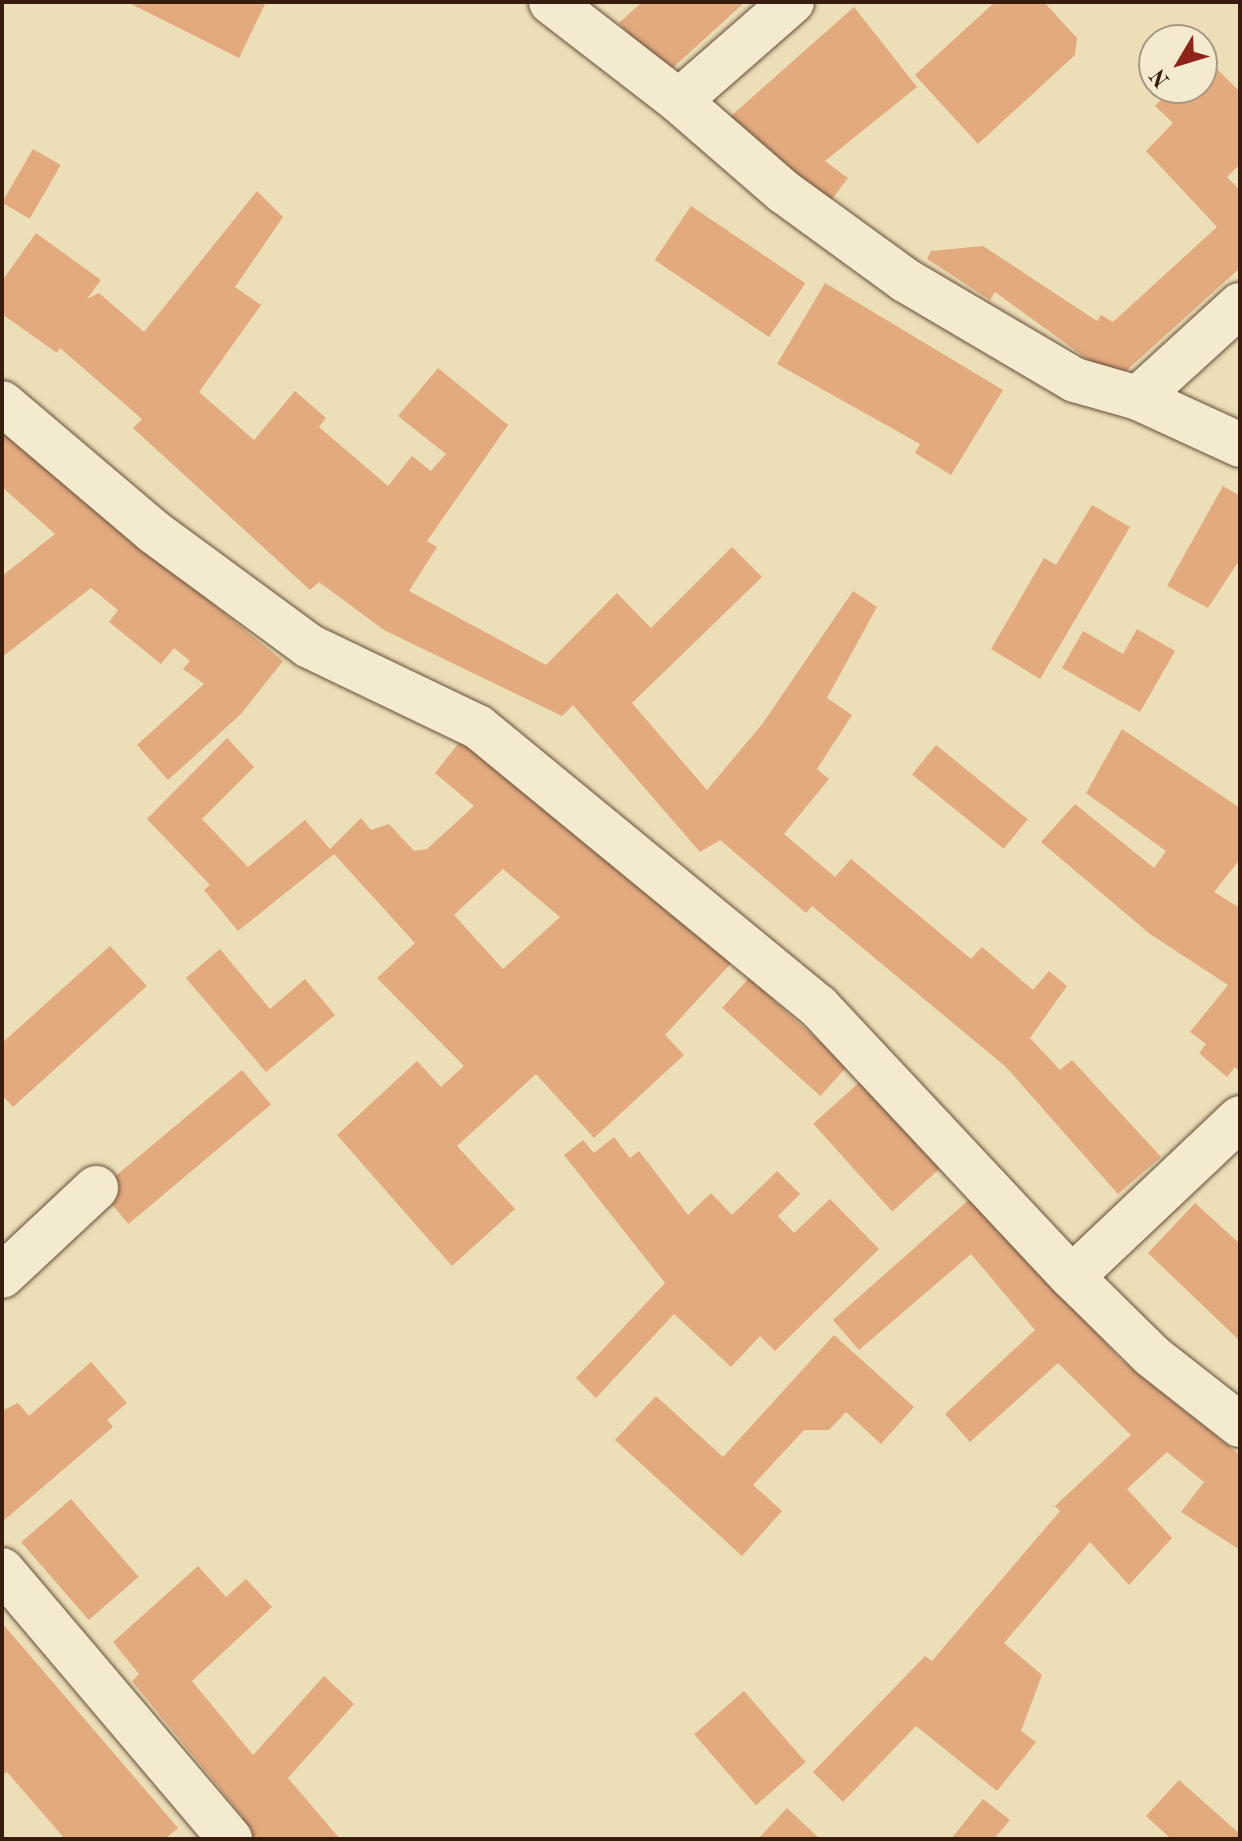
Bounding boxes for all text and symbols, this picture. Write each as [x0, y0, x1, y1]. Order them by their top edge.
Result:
north arrow [1138, 24, 1218, 104]
text: N [1147, 64, 1175, 91]

